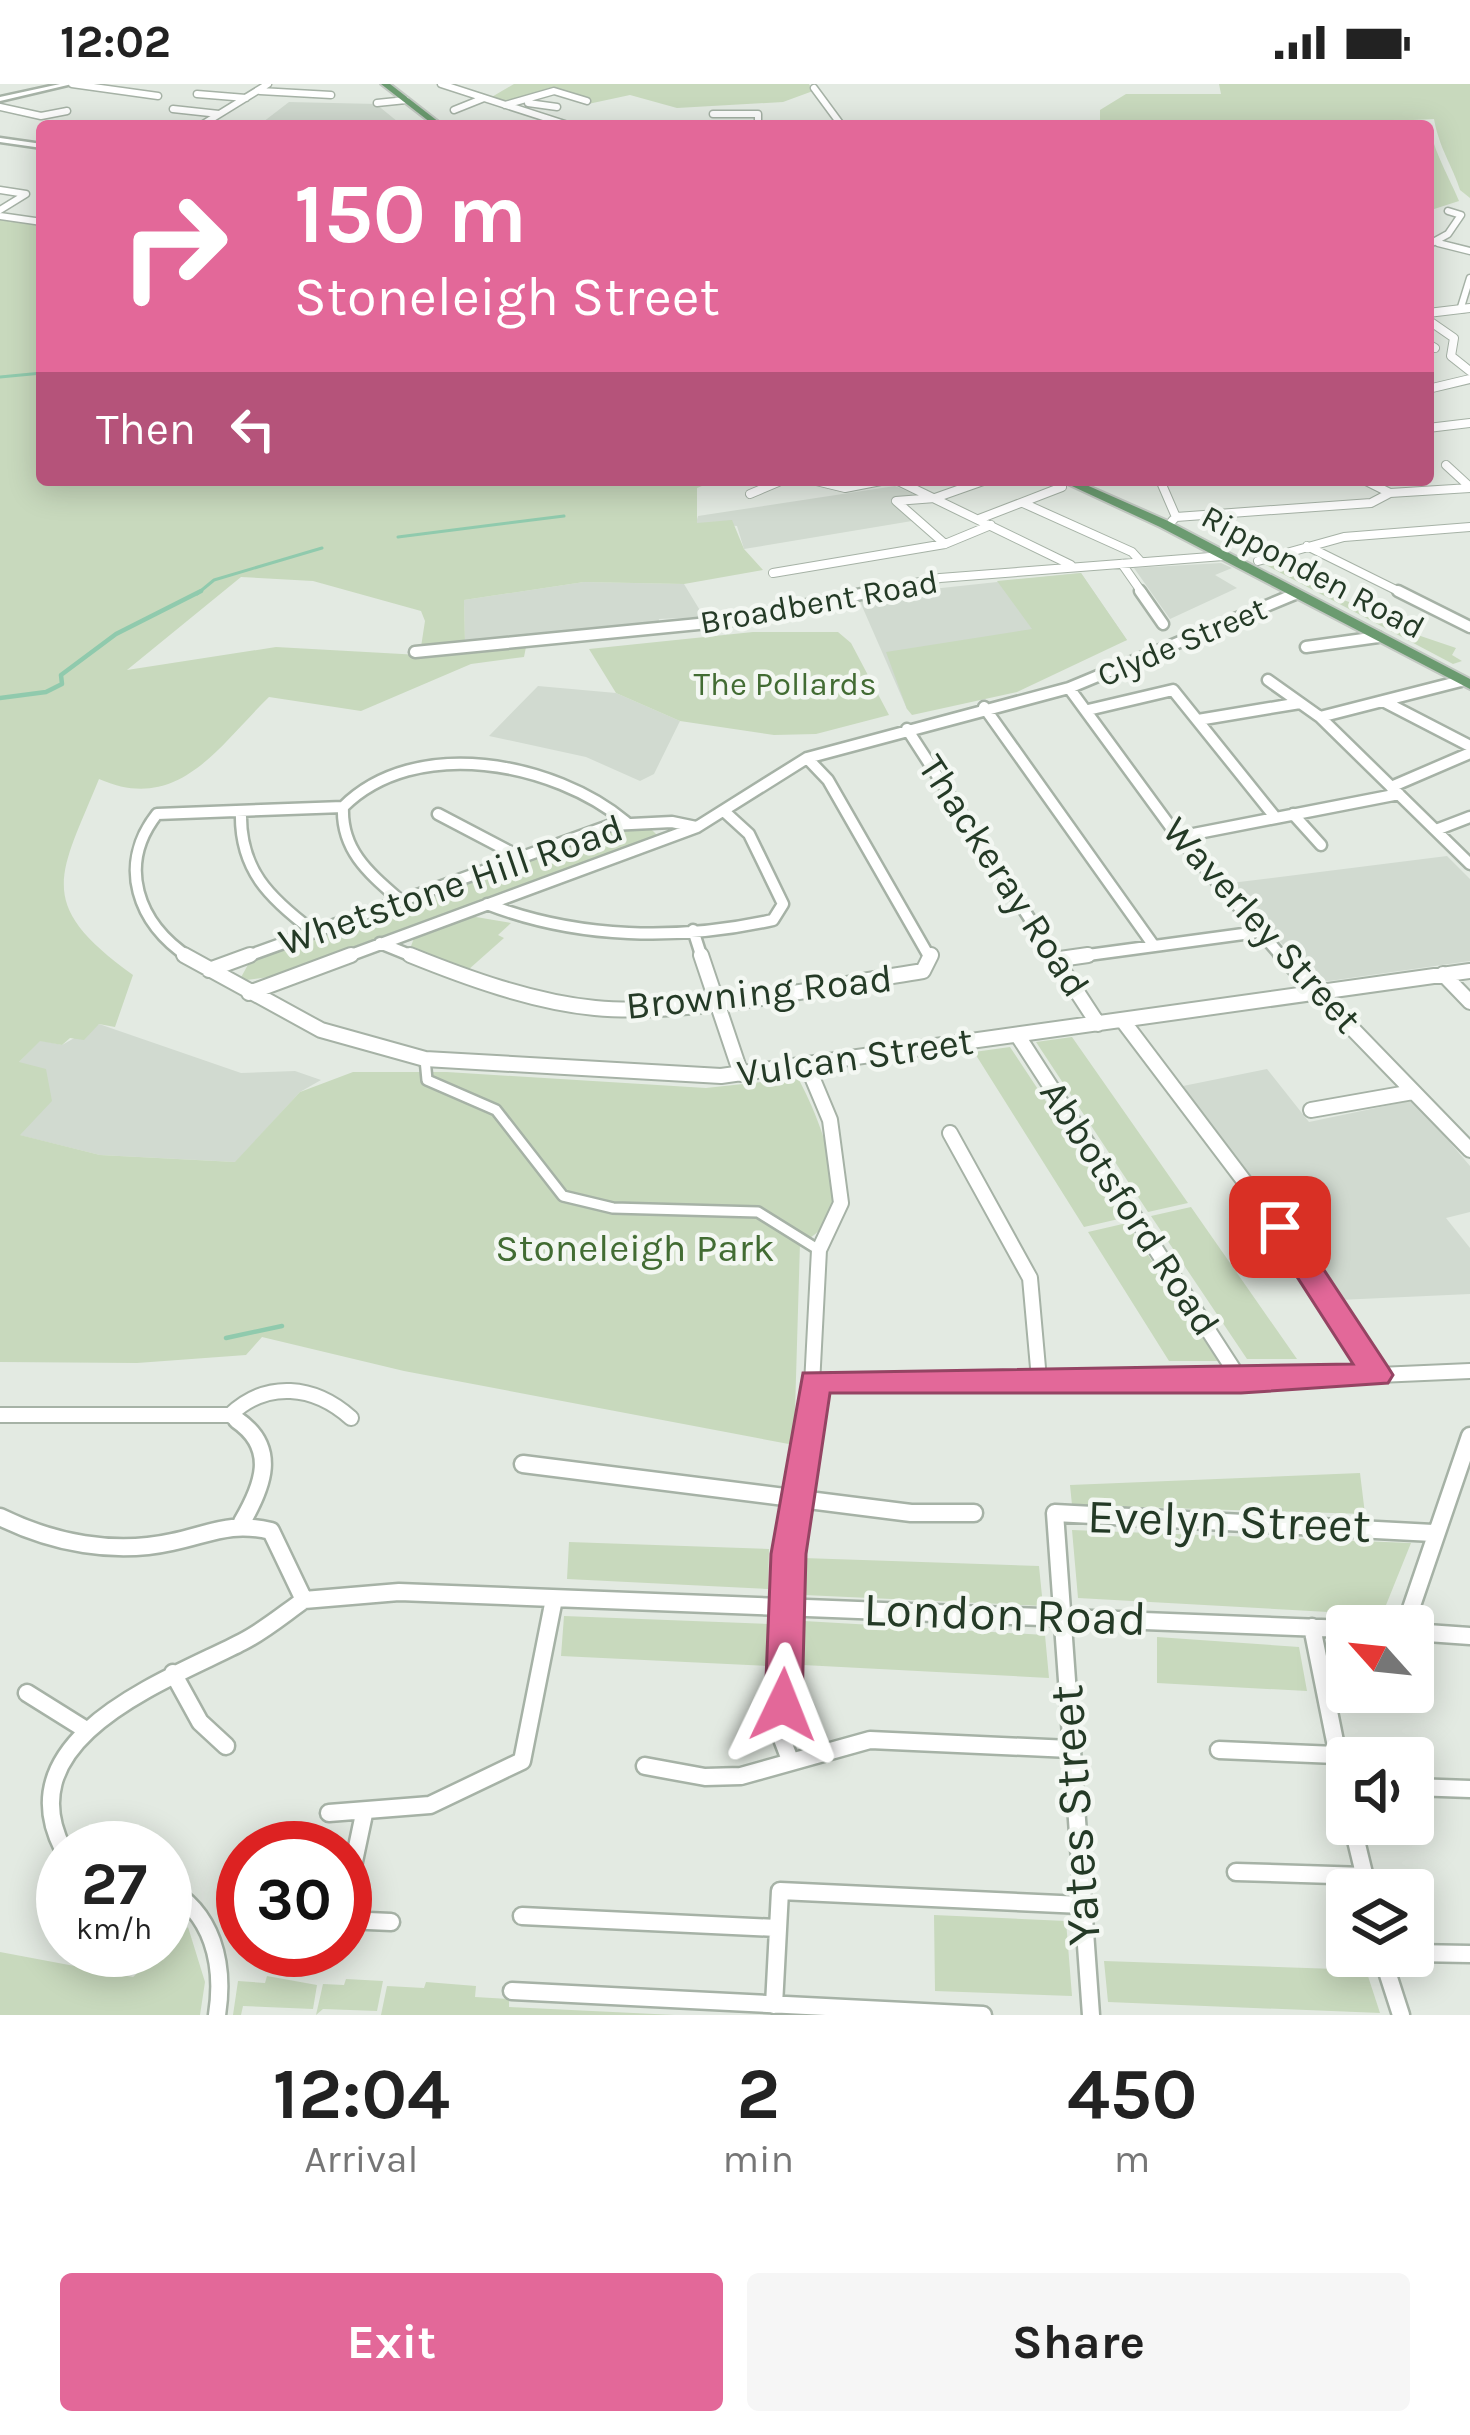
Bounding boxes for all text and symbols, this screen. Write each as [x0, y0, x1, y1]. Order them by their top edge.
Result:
text: 12:02 [60, 16, 171, 68]
text: 150 m [294, 165, 527, 263]
icon: right [96, 168, 252, 324]
text: Stoneleigh Street [294, 265, 720, 329]
icon: left [220, 396, 286, 462]
text: Then [96, 403, 196, 455]
street label: Ripponden Road [1195, 497, 1431, 647]
street label: Broadbent Road [697, 562, 941, 642]
street label: Clyde Street [1092, 589, 1272, 695]
park label: The Pollards [694, 665, 877, 703]
street label: Thackeray Road [909, 746, 1099, 1006]
street label: Whetstone Hill Road [273, 804, 629, 966]
street label: Waverley Street [1153, 808, 1371, 1042]
street label: Browning Road [623, 955, 895, 1029]
street label: Vulcan Street [734, 1018, 976, 1096]
street label: Abbotsford Road [1030, 1072, 1230, 1344]
pin [1229, 1176, 1331, 1278]
icon: arrive [1247, 1194, 1313, 1260]
park label: Stoneleigh Park [495, 1225, 775, 1271]
street label: Evelyn Street [1086, 1488, 1372, 1555]
street label: London Road [863, 1581, 1147, 1647]
north arrow [1326, 1605, 1434, 1713]
map controls [1326, 1605, 1434, 1977]
position arrow [720, 1642, 846, 1768]
street label: Yates Street [1038, 1683, 1112, 1947]
button: sound [1326, 1737, 1434, 1845]
speed limit sign: 30 [216, 1821, 372, 1977]
text: 27 [81, 1849, 147, 1919]
button: layers [1326, 1869, 1434, 1977]
text: km/h [76, 1911, 152, 1947]
text: 12:04 [273, 2052, 450, 2136]
text: 2 [737, 2052, 780, 2136]
text: 450 [1067, 2052, 1197, 2136]
text: Arrival [304, 2136, 418, 2182]
text: min [723, 2136, 794, 2182]
text: m [1114, 2136, 1150, 2182]
button: Exit [60, 2273, 723, 2411]
button: Share [747, 2273, 1410, 2411]

